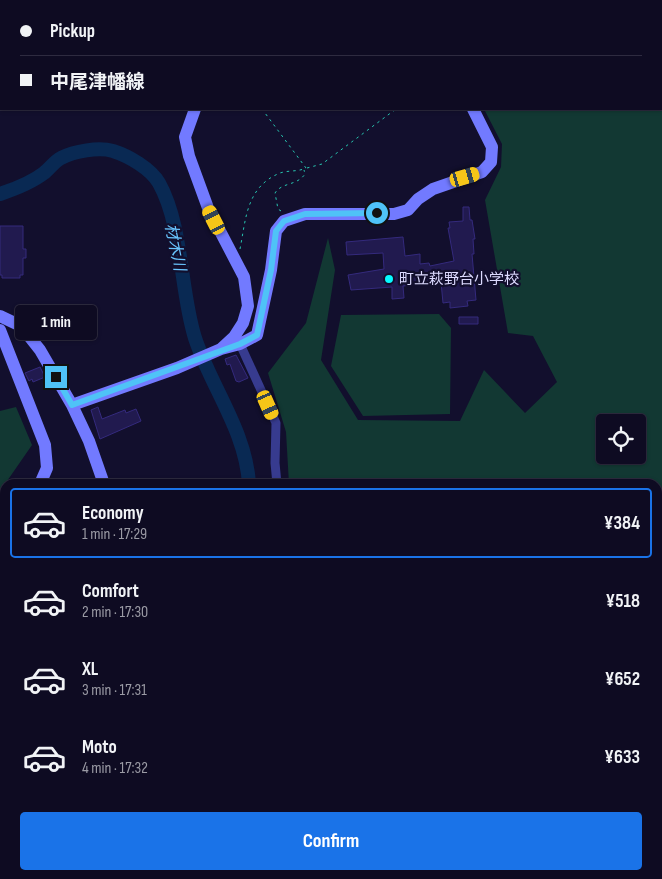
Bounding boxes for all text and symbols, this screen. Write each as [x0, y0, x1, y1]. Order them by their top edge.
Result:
text: Pickup [50, 20, 95, 43]
text: 中尾津幡線 [50, 71, 145, 94]
car [448, 166, 481, 188]
route start [366, 202, 388, 224]
car [200, 203, 227, 237]
water label: 材木川 [160, 222, 189, 275]
place label: 町立萩野台小学校 [399, 270, 519, 289]
marker: 町立萩野台小学校 [383, 273, 395, 285]
callout: 1 min [15, 304, 97, 340]
text: 1 min [41, 313, 71, 332]
route end [45, 366, 67, 388]
car [255, 388, 280, 422]
map controls [596, 414, 646, 464]
button: locate [596, 414, 646, 464]
icon: car [22, 501, 67, 546]
text: Economy [82, 502, 144, 525]
text: ¥384 [604, 512, 640, 535]
text: 1 min · 17:29 [82, 525, 147, 544]
icon: car [22, 579, 67, 624]
text: Comfort [82, 580, 139, 603]
text: ¥518 [605, 590, 640, 613]
text: 2 min · 17:30 [82, 603, 148, 622]
icon: car [22, 657, 67, 702]
text: XL [82, 658, 98, 681]
text: ¥652 [605, 668, 640, 691]
text: 3 min · 17:31 [82, 681, 147, 700]
icon: car [22, 735, 67, 780]
text: Moto [82, 736, 117, 759]
text: ¥633 [604, 746, 640, 769]
text: 4 min · 17:32 [82, 759, 148, 778]
button: Confirm [20, 812, 642, 870]

